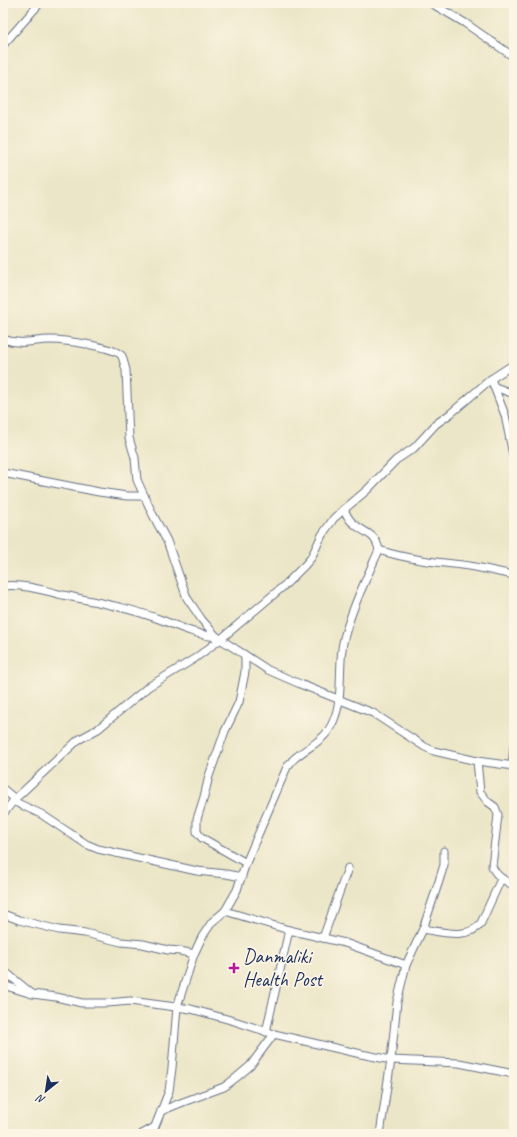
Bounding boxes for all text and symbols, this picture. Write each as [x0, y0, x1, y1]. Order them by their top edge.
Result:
place label: Danmaliki Health Post [243, 944, 324, 992]
marker: Danmaliki Health Post [228, 962, 240, 974]
north arrow [26, 1071, 66, 1111]
text: N [33, 1091, 47, 1107]

